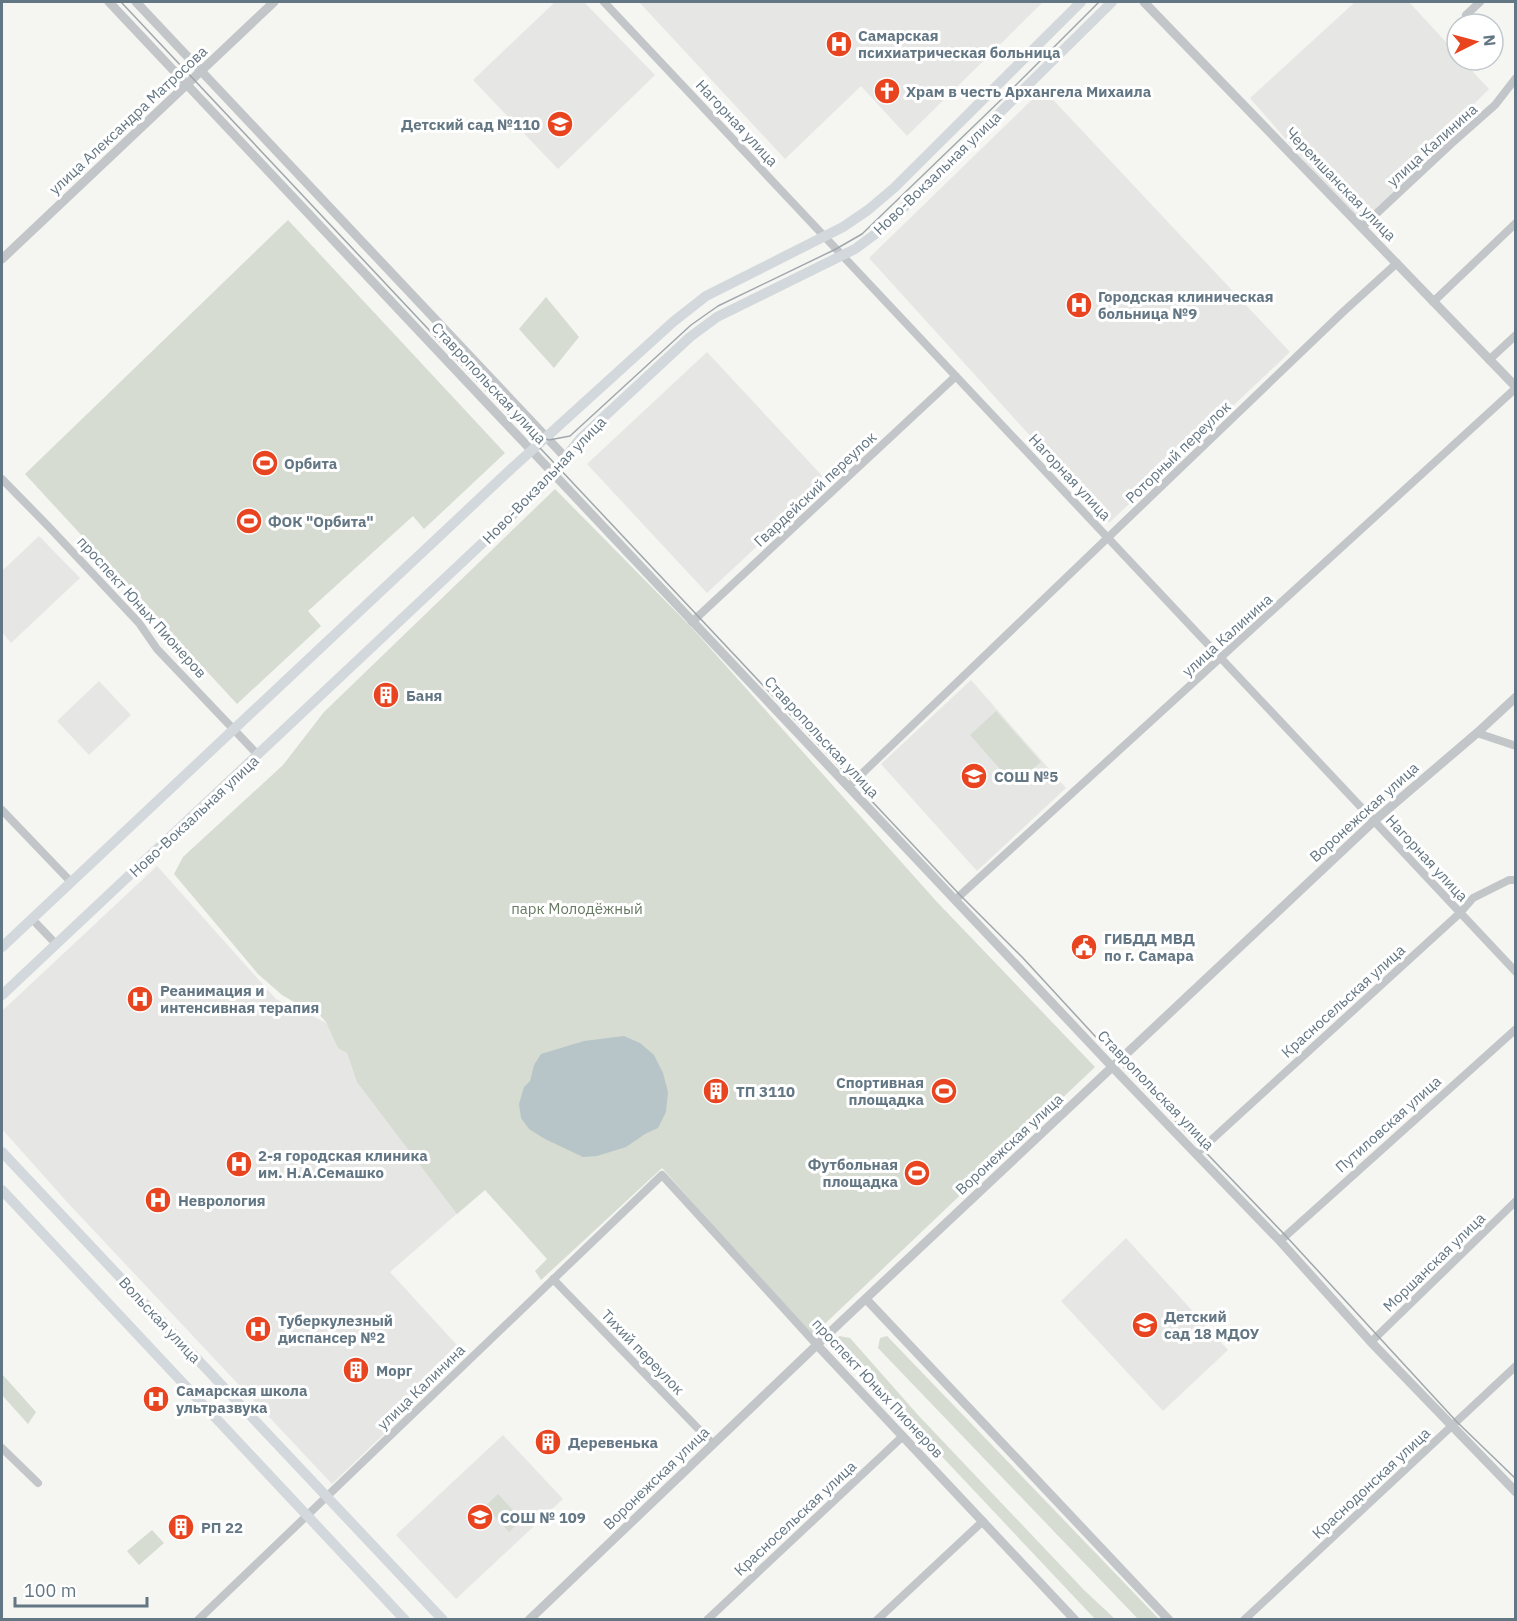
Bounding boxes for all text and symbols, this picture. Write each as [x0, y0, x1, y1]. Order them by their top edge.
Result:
north arrow [1445, 12, 1505, 72]
place label: Самарская психиатрическая больница [858, 26, 1061, 62]
hospital icon: Самарская психиатрическая больница [824, 29, 854, 59]
text: N [1479, 34, 1500, 47]
street label: улица Александра Матросова [45, 42, 211, 198]
street label: Нагорная улица [692, 76, 782, 170]
church icon: Храм в честь Архангела Михаила [872, 76, 902, 106]
place label: Храм в честь Архангела Михаила [906, 82, 1152, 101]
street label: улица Калинина [1383, 100, 1481, 190]
street label: Ново-Вокзальная улица [869, 107, 1005, 239]
school or university icon: Детский сад №110 [545, 109, 575, 139]
place label: Детский сад №110 [401, 115, 540, 134]
street label: Черемшанская улица [1282, 123, 1400, 245]
place label: Городская клиническая больница №9 [1098, 287, 1274, 323]
hospital icon: Городская клиническая больница №9 [1064, 290, 1094, 320]
street label: Ставропольская улица [428, 318, 550, 448]
street label: Роторный переулок [1121, 397, 1235, 507]
street label: Ново-Вокзальная улица [478, 412, 610, 548]
street label: Гвардейский переулок [750, 427, 880, 551]
street label: Нагорная улица [1025, 430, 1115, 524]
sports icon: Орбита [250, 448, 280, 478]
place label: Орбита [284, 454, 338, 473]
sports icon: ФОК "Орбита" [234, 506, 264, 536]
place label: ФОК "Орбита" [268, 512, 374, 531]
street label: проспект Юных Пионеров [73, 532, 211, 682]
street label: улица Калинина [1178, 590, 1276, 680]
street label: Ставропольская улица [761, 672, 883, 802]
building icon: Баня [371, 680, 401, 710]
place label: Баня [406, 686, 442, 705]
street label: Ново-Вокзальная улица [125, 751, 263, 881]
street label: Воронежская улица [1306, 758, 1422, 866]
school or university icon: СОШ №5 [959, 761, 989, 791]
place label: СОШ №5 [994, 767, 1058, 786]
street label: Нагорная улица [1382, 811, 1472, 905]
park label: парк Молодёжный [511, 899, 643, 918]
place label: ГИБДД МВД по г. Самара [1104, 929, 1195, 965]
public building icon: ГИБДД МВД по г. Самара [1069, 932, 1099, 962]
street label: Красносельская улица [1277, 940, 1409, 1062]
place label: Реанимация и интенсивная терапия [160, 981, 319, 1017]
hospital icon: Реанимация и интенсивная терапия [125, 984, 155, 1014]
street label: Ставропольская улица [1094, 1026, 1218, 1154]
street label: Путиловская улица [1331, 1071, 1445, 1177]
place label: Спортивная площадка [836, 1073, 924, 1109]
building icon: ТП 3110 [701, 1076, 731, 1106]
sports icon: Спортивная площадка [929, 1076, 959, 1106]
place label: ТП 3110 [736, 1082, 795, 1101]
street label: Воронежская улица [951, 1089, 1067, 1199]
place label: 2-я городская клиника им. Н.А.Семашко [258, 1146, 428, 1182]
hospital icon: 2-я городская клиника им. Н.А.Семашко [224, 1149, 254, 1179]
place label: Футбольная площадка [808, 1155, 898, 1191]
sports icon: Футбольная площадка [902, 1158, 932, 1188]
hospital icon: Неврология [143, 1185, 173, 1215]
place label: Неврология [178, 1191, 266, 1210]
street label: Моршанская улица [1379, 1208, 1489, 1316]
street label: Вольская улица [115, 1273, 205, 1367]
street label: Тихий переулок [597, 1305, 689, 1399]
place label: Детский сад 18 МДОУ [1164, 1307, 1260, 1343]
school or university icon: Детский сад 18 МДОУ [1130, 1310, 1160, 1340]
place label: Туберкулезный диспансер №2 [278, 1311, 393, 1347]
hospital icon: Туберкулезный диспансер №2 [243, 1314, 273, 1344]
street label: проспект Юных Пионеров [808, 1314, 948, 1462]
street label: улица Калинина [373, 1340, 469, 1434]
building icon: Морг [341, 1355, 371, 1385]
place label: Морг [376, 1361, 413, 1380]
place label: Самарская школа ультразвука [176, 1381, 308, 1417]
hospital icon: Самарская школа ультразвука [141, 1384, 171, 1414]
street label: Воронежская улица [599, 1422, 713, 1534]
street label: Краснодонская улица [1308, 1423, 1434, 1543]
building icon: Деревенька [533, 1427, 563, 1457]
place label: Деревенька [568, 1433, 658, 1452]
street label: Красносельская улица [730, 1456, 860, 1580]
school or university icon: СОШ № 109 [465, 1502, 495, 1532]
place label: СОШ № 109 [500, 1508, 586, 1527]
building icon: РП 22 [166, 1512, 196, 1542]
place label: РП 22 [201, 1518, 243, 1537]
scale bar [15, 1570, 147, 1608]
text: 100 m [24, 1579, 76, 1602]

